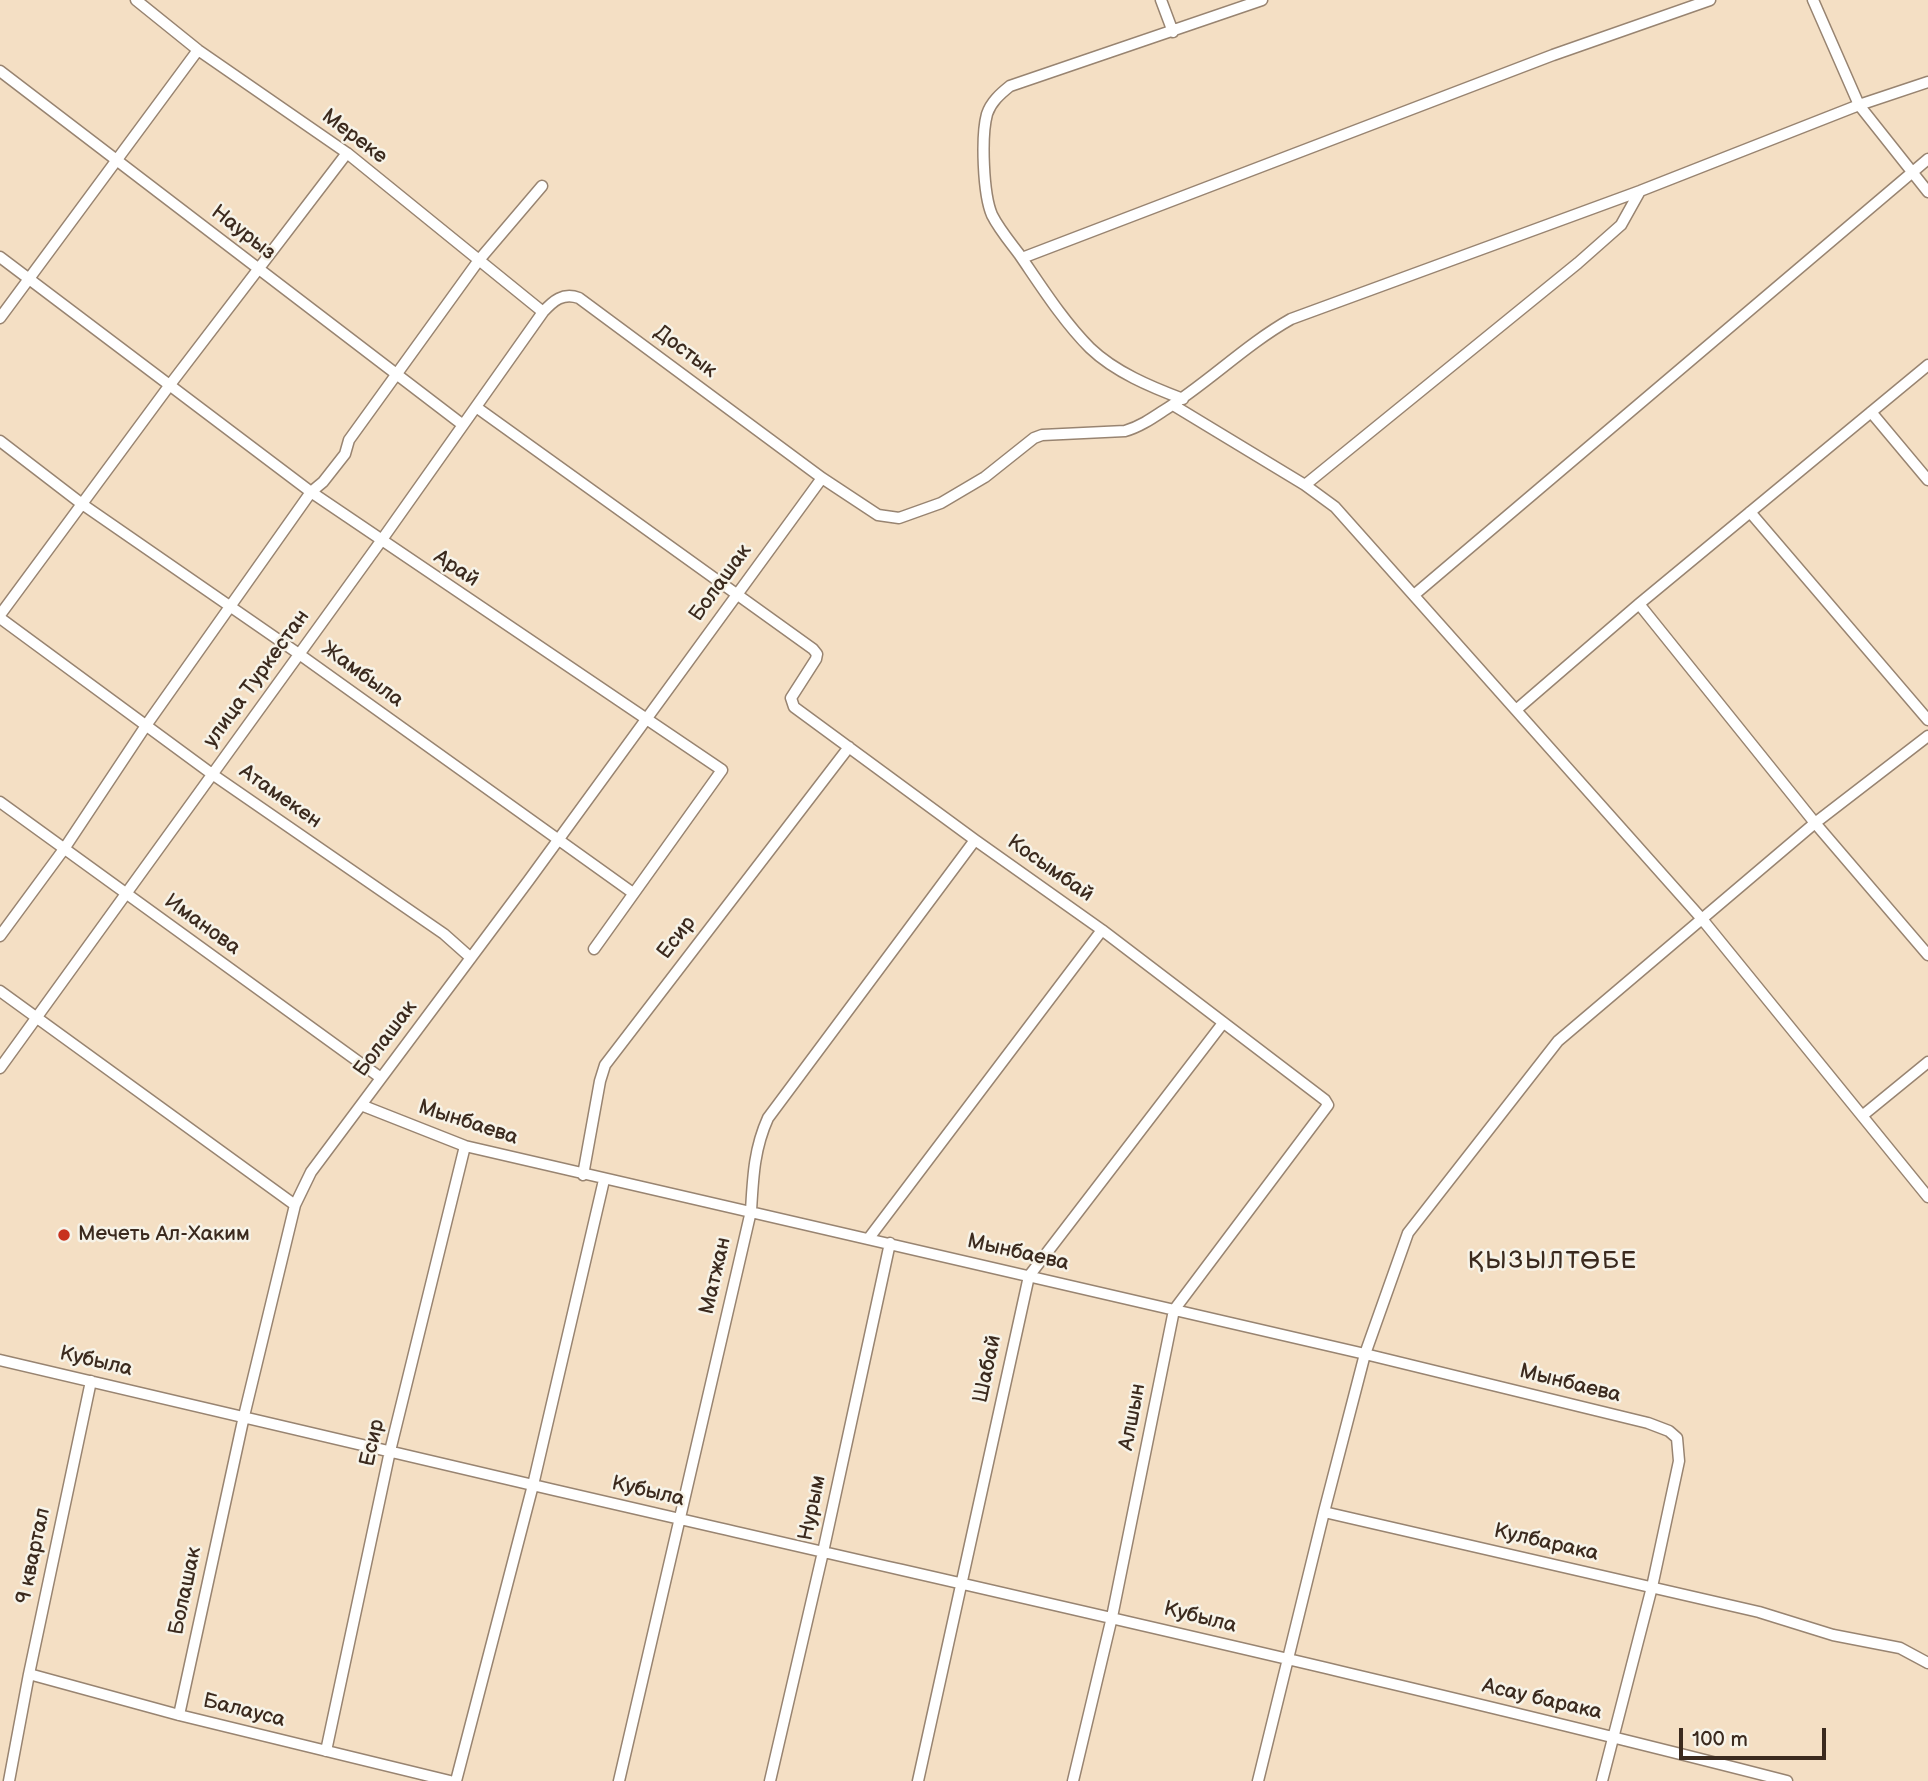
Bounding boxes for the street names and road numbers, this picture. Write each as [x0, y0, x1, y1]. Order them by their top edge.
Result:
street label: Мереке [316, 104, 392, 170]
street label: Наурыз [206, 200, 280, 266]
street label: Достык [649, 320, 721, 384]
street label: Болашак [685, 539, 757, 627]
street label: Арай [429, 545, 483, 593]
street label: улица Туркестан [199, 605, 315, 753]
street label: Жамбыла [316, 637, 408, 713]
street label: Атамекен [234, 759, 326, 835]
street label: Косымбай [1002, 830, 1098, 908]
street label: Иманова [159, 889, 245, 961]
street label: Есир [652, 912, 702, 964]
street label: Болашак [349, 996, 423, 1082]
street label: Мынбаева [415, 1095, 521, 1151]
street label: Мынбаева [965, 1229, 1071, 1277]
street label: Матжан [695, 1235, 737, 1317]
street label: Шабай [969, 1333, 1007, 1405]
street label: Кубыла [57, 1341, 135, 1383]
street label: Мынбаева [1517, 1359, 1623, 1409]
street label: Алшын [1114, 1381, 1152, 1453]
street label: Есир [355, 1417, 391, 1469]
street label: Кубыла [609, 1471, 687, 1513]
street label: Нурым [794, 1473, 832, 1543]
street label: 9 квартал [12, 1506, 56, 1606]
street label: Кулбарака [1491, 1519, 1601, 1567]
street label: Болашак [164, 1545, 208, 1637]
street label: Кубыла [1161, 1597, 1239, 1639]
street label: Асау барака [1480, 1674, 1604, 1726]
street label: Балауса [200, 1689, 288, 1733]

